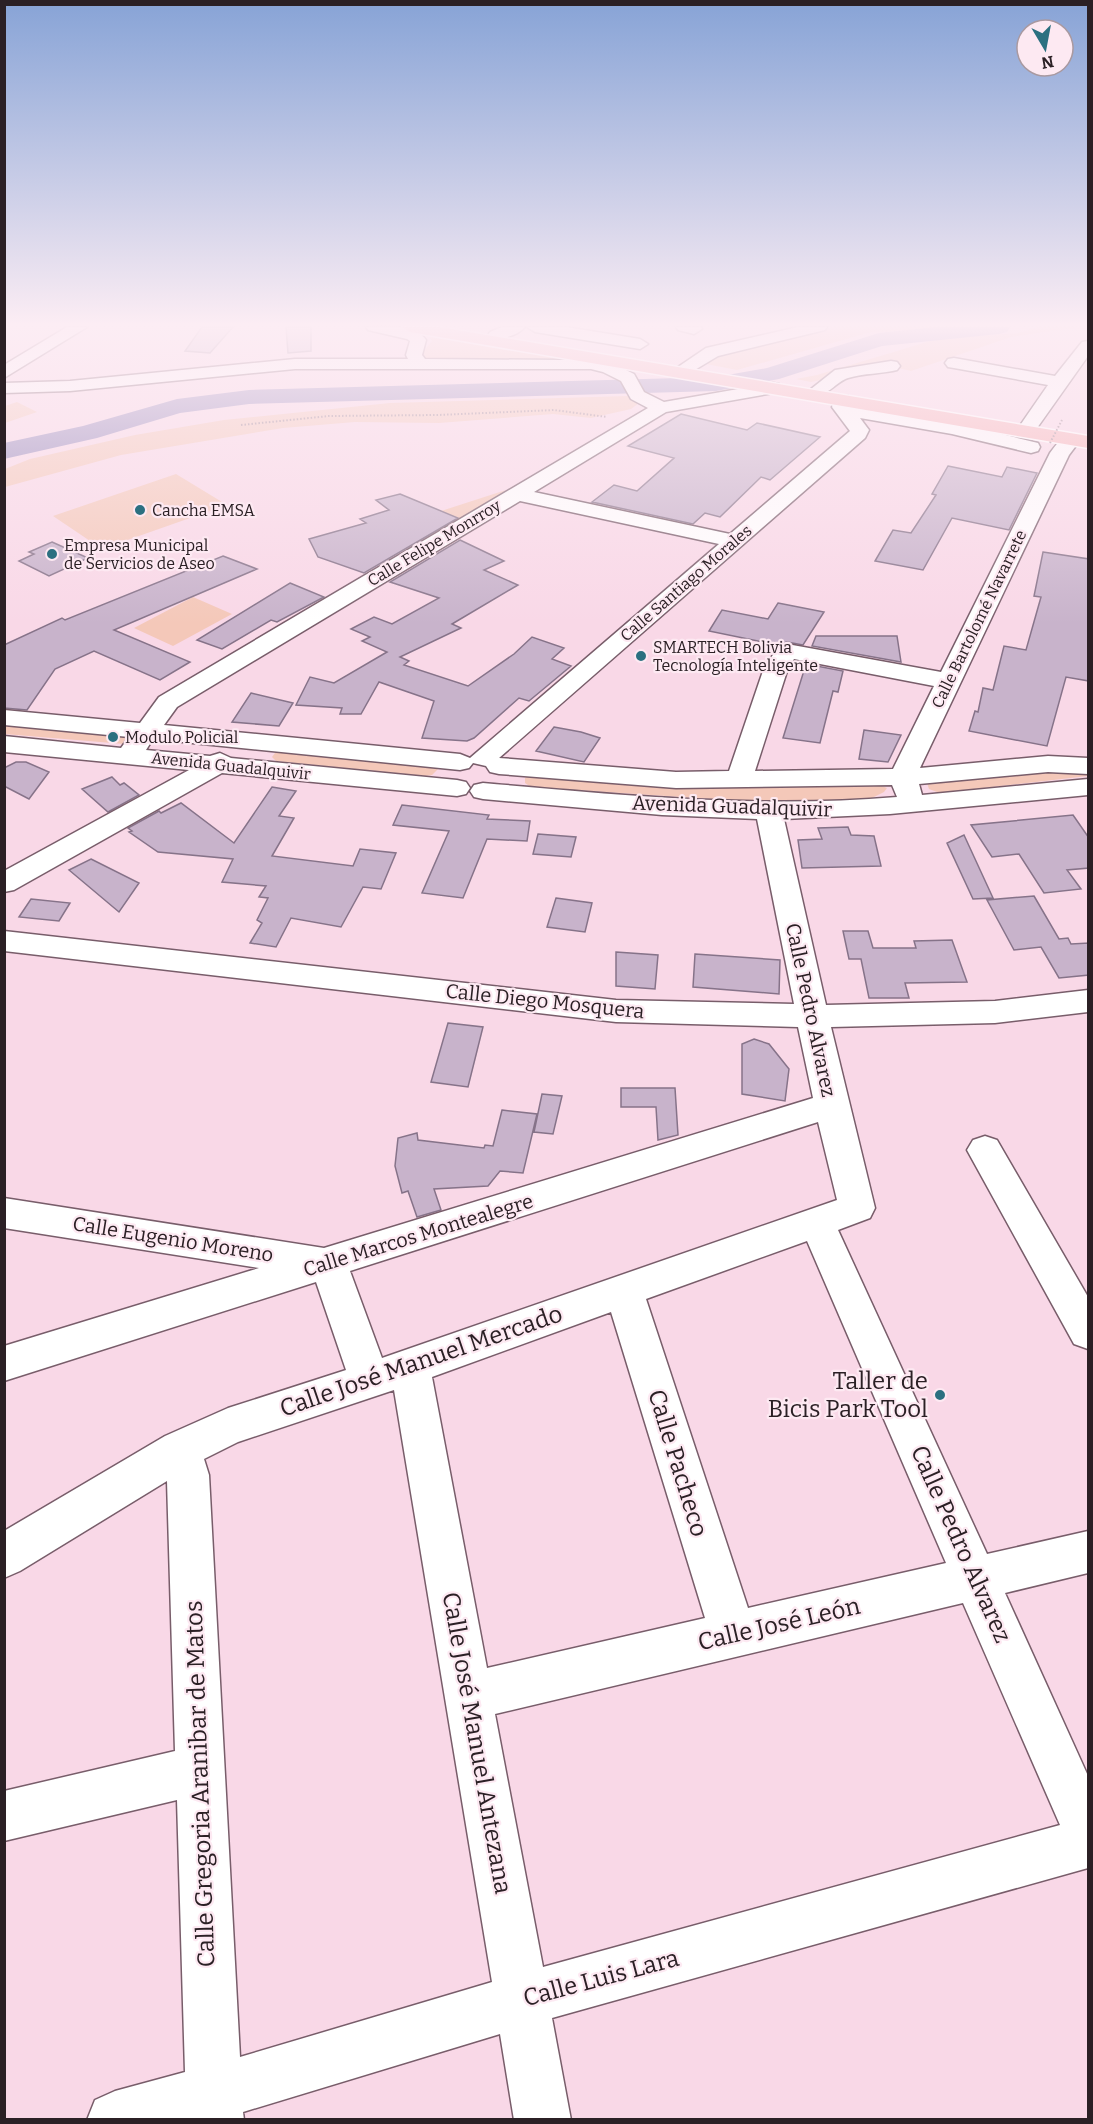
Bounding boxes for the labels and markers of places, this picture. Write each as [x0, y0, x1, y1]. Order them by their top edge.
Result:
place label: Cancha EMSA [152, 501, 256, 520]
marker: Cancha EMSA [133, 503, 147, 517]
place label: Empresa Municipal de Servicios de Aseo [64, 536, 215, 573]
marker: Empresa Municipal de Servicios de Aseo [45, 547, 59, 561]
place label: SMARTECH Bolivia Tecnología Inteligente [653, 638, 818, 675]
marker: SMARTECH Bolivia Tecnología Inteligente [634, 649, 648, 663]
place label: Modulo Policial [125, 728, 239, 747]
marker: Modulo Policial [106, 730, 120, 744]
place label: Taller de Bicis Park Tool [768, 1367, 928, 1423]
marker: Taller de Bicis Park Tool [933, 1388, 947, 1402]

